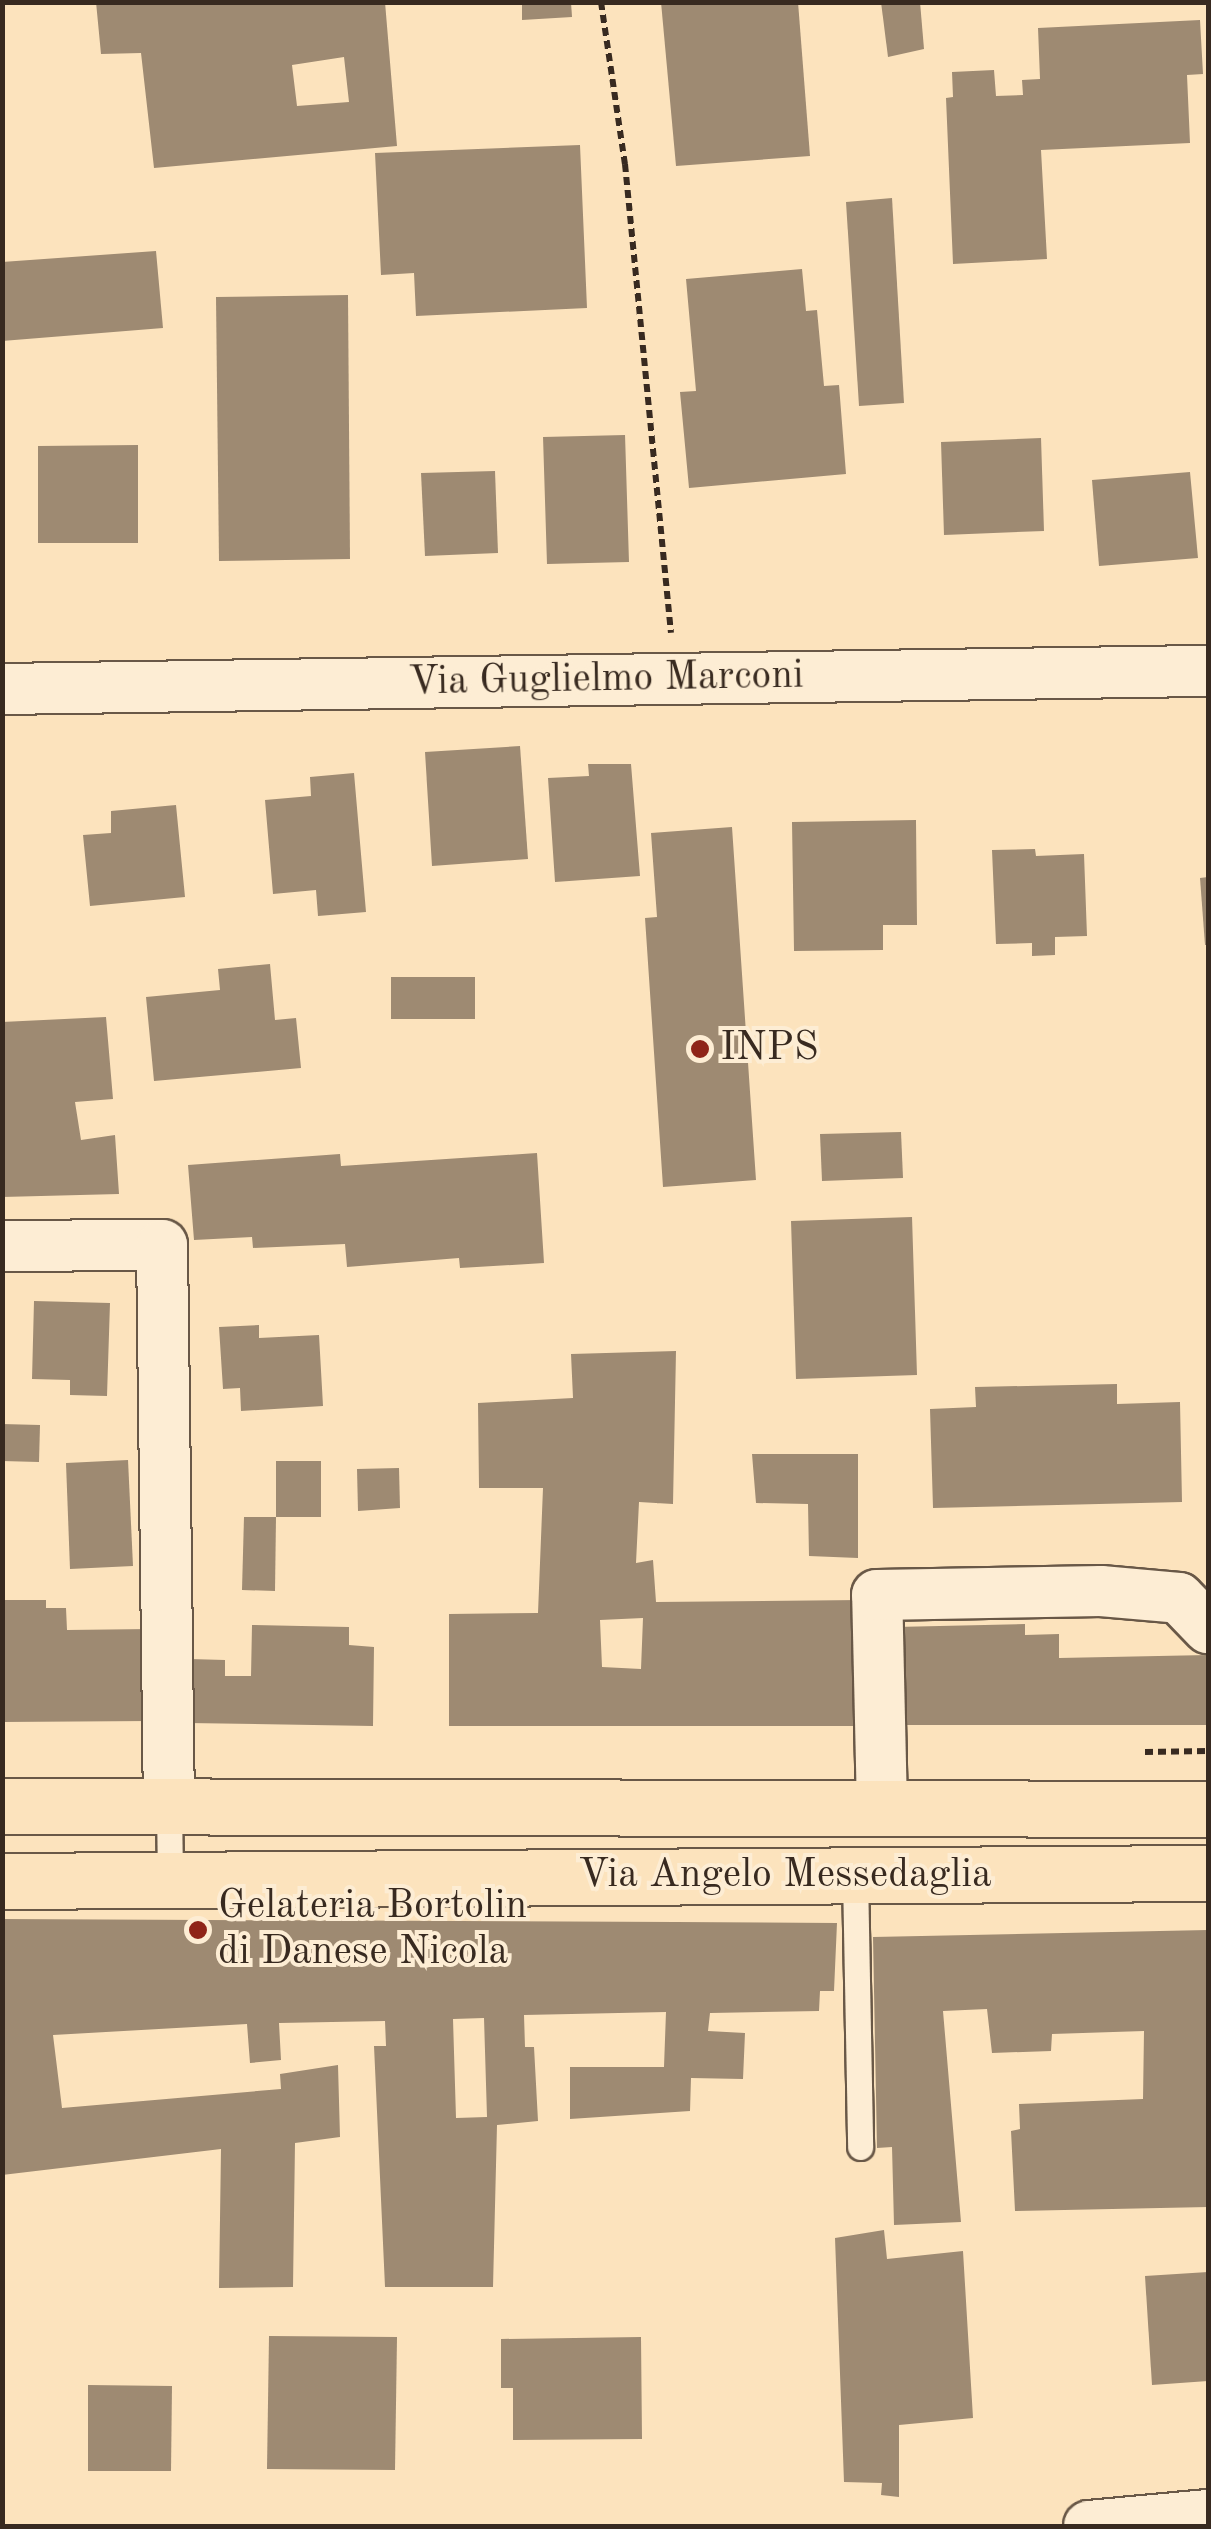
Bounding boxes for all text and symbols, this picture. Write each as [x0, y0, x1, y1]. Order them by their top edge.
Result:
street label: Via Guglielmo Marconi [408, 653, 804, 707]
place label: INPS [720, 1025, 819, 1073]
marker: INPS [689, 1038, 711, 1060]
street label: Via Angelo Messedaglia [578, 1852, 992, 1900]
place label: Gelateria Bortolin di Danese Nicola [218, 1883, 527, 1977]
marker: Gelateria Bortolin di Danese Nicola [187, 1919, 209, 1941]

